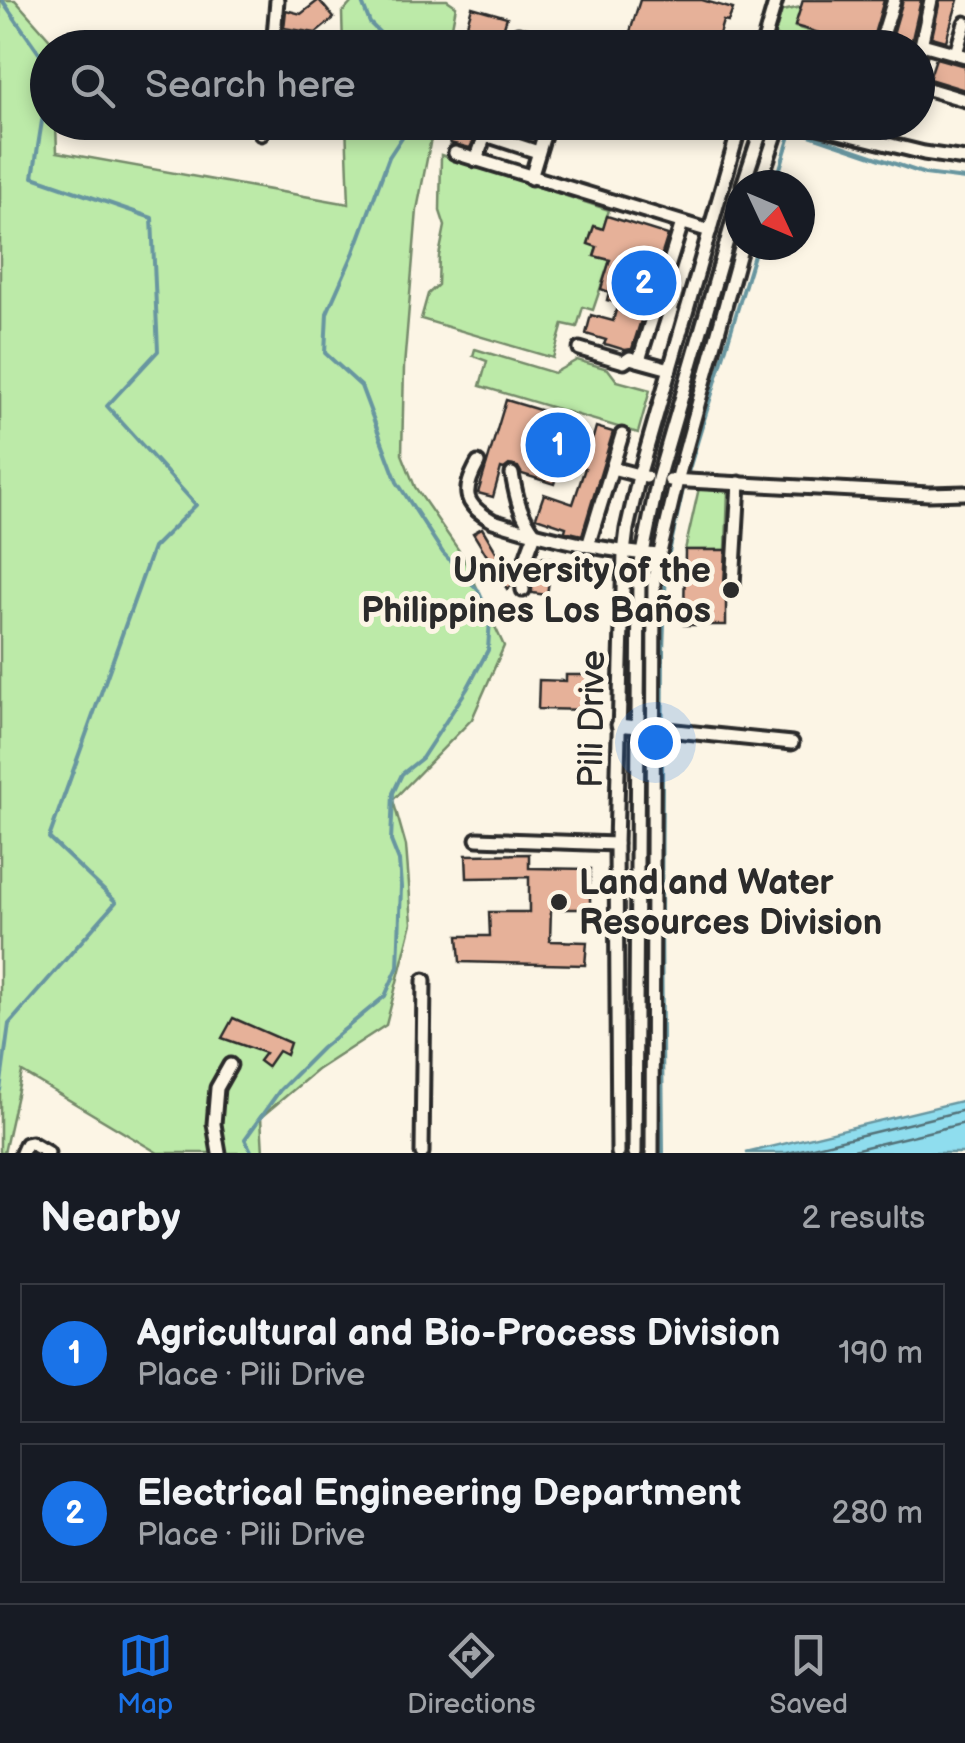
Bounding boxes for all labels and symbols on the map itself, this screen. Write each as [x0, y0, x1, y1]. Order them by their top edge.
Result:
north arrow [725, 170, 815, 260]
pin: 2 [612, 246, 676, 320]
pin: 1 [526, 408, 590, 482]
place label: University of the Philippines Los Baños [361, 550, 711, 633]
marker: University of the Philippines Los Baños [720, 579, 742, 601]
street label: Pili Drive [570, 650, 615, 788]
your location [630, 717, 681, 768]
place label: Land and Water Resources Division [579, 862, 882, 945]
marker: Land and Water Resources Division [548, 891, 570, 913]

